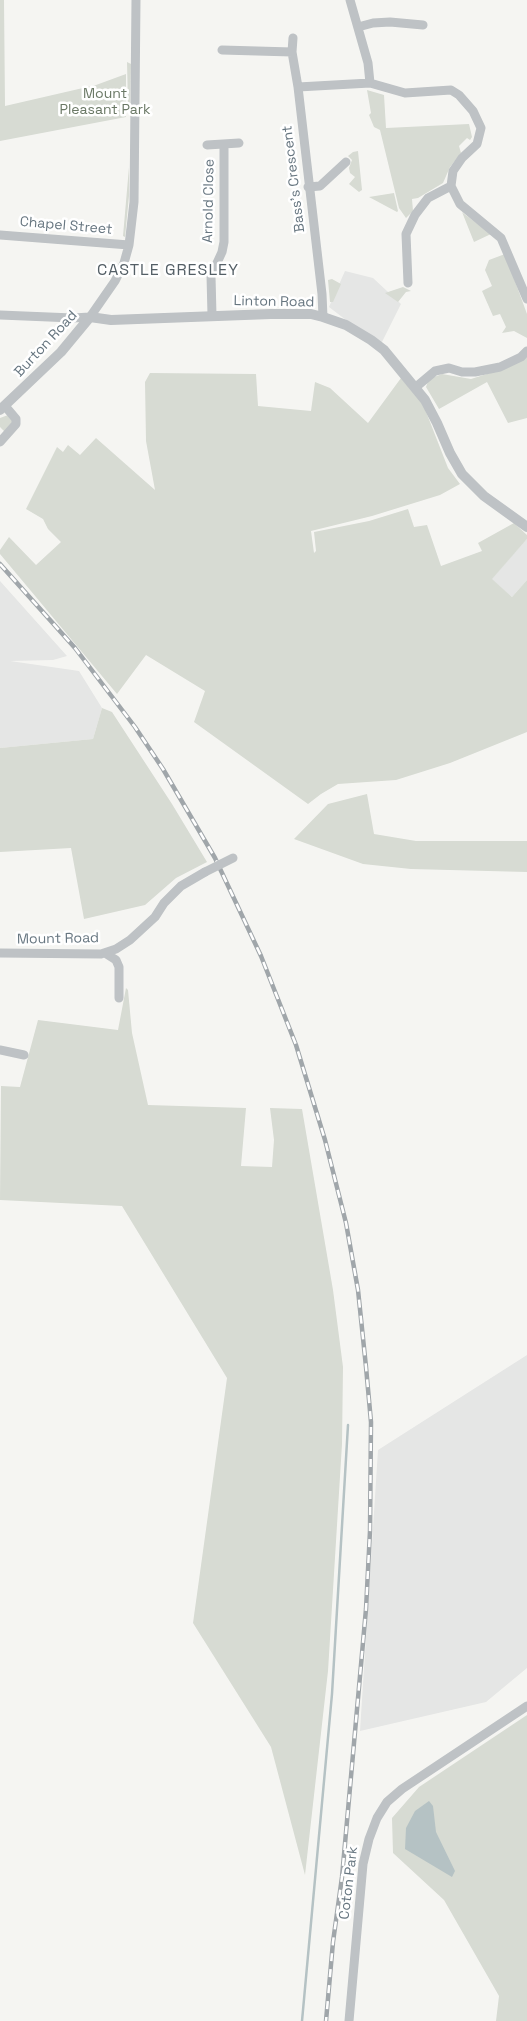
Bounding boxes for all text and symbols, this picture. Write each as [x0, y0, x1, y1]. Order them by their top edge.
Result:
park label: Mount Pleasant Park [59, 86, 151, 118]
street label: Bass's Crescent [279, 125, 309, 233]
street label: Arnold Close [200, 159, 218, 243]
street label: Chapel Street [19, 214, 113, 238]
district label: CASTLE GRESLEY [95, 261, 241, 281]
street label: Linton Road [233, 293, 315, 311]
street label: Burton Road [11, 307, 81, 381]
street label: Mount Road [17, 930, 99, 948]
street label: Coton Park [336, 1846, 362, 1920]

